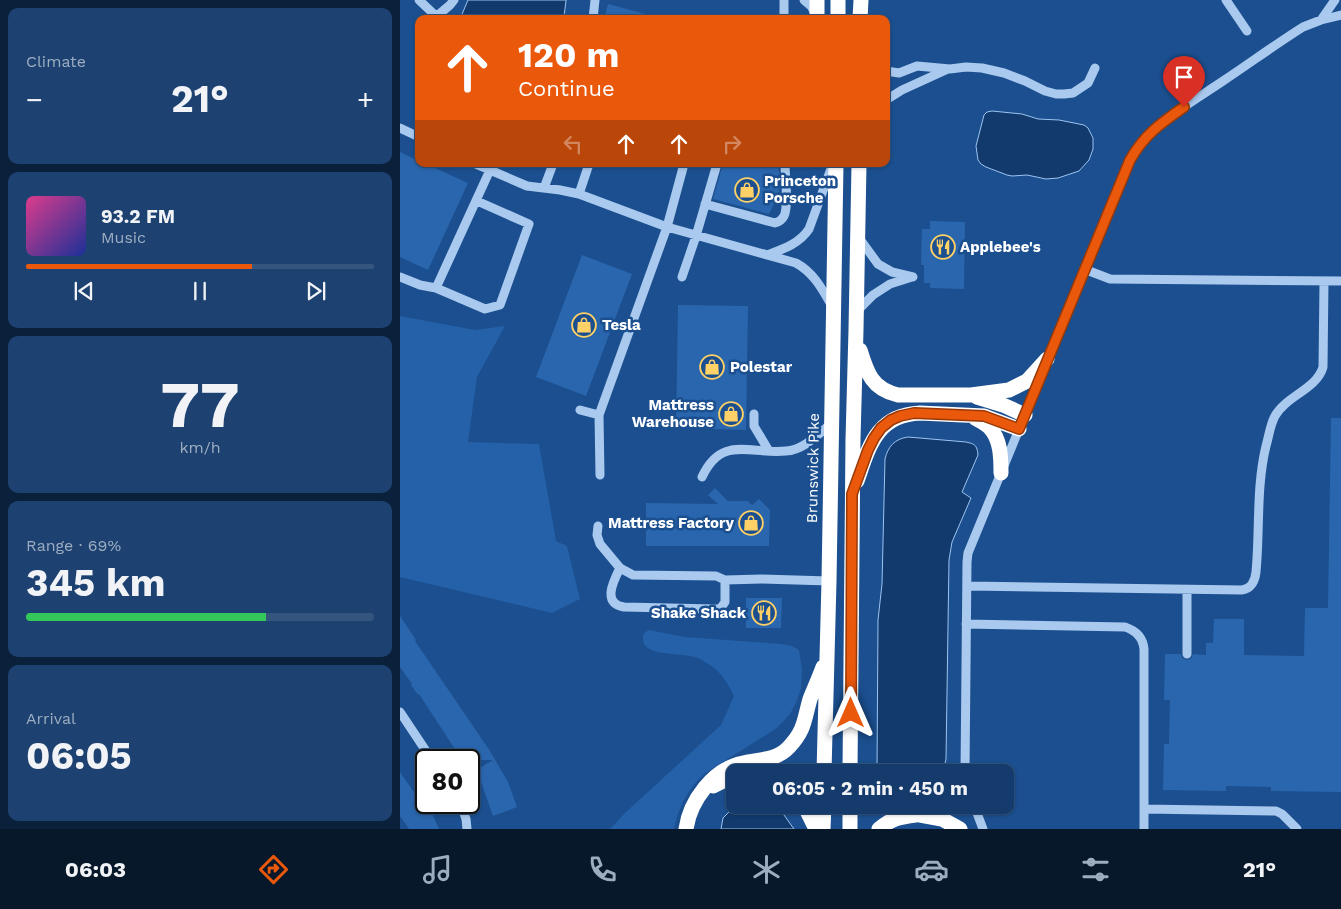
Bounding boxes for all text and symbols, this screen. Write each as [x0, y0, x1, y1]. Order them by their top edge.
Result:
text: 120 m [518, 34, 619, 76]
icon: ahead [435, 35, 500, 100]
text: Climate [26, 52, 86, 71]
pin [1163, 56, 1205, 107]
icon: arrive [1170, 63, 1198, 91]
text: Continue [518, 76, 615, 101]
text: 21° [171, 77, 229, 121]
text: − [26, 83, 43, 116]
text: + [357, 83, 374, 116]
icon: left [559, 130, 587, 158]
icon: ahead [612, 130, 640, 158]
icon: ahead [665, 130, 693, 158]
icon: right [718, 130, 746, 158]
place label: Princeton Porsche [764, 172, 836, 207]
shop icon: Princeton Porsche [734, 177, 760, 203]
text: 93.2 FM [101, 205, 175, 228]
text: Music [101, 228, 146, 247]
restaurant icon: Applebee's [930, 234, 956, 260]
place label: Applebee's [960, 238, 1041, 256]
icon: previous [70, 277, 98, 305]
icon: pause [186, 277, 214, 305]
icon: next [302, 277, 330, 305]
shop icon: Tesla [571, 312, 597, 338]
place label: Tesla [602, 316, 641, 334]
shop icon: Polestar [699, 354, 725, 380]
place label: Polestar [730, 358, 793, 376]
text: 77 [160, 367, 240, 443]
place label: Mattress Warehouse [632, 396, 714, 431]
shop icon: Mattress Warehouse [718, 401, 744, 427]
street label: Brunswick Pike [803, 413, 823, 523]
text: km/h [179, 438, 221, 457]
shop icon: Mattress Factory [738, 510, 764, 536]
place label: Mattress Factory [608, 514, 735, 532]
text: Range · 69% [26, 536, 121, 555]
text: 345 km [26, 561, 166, 605]
restaurant icon: Shake Shack [751, 600, 777, 626]
place label: Shake Shack [651, 604, 747, 622]
position arrow [824, 686, 876, 738]
text: Arrival [26, 709, 76, 728]
text: 06:05 [26, 734, 132, 778]
speed limit sign: 80 [415, 749, 480, 814]
text: 06:05 · 2 min · 450 m [772, 777, 968, 800]
icon: directions [256, 852, 291, 887]
icon: music [420, 852, 455, 887]
icon: phone [585, 852, 620, 887]
icon: climate [749, 852, 784, 887]
icon: car [914, 852, 949, 887]
icon: filters [1078, 852, 1113, 887]
text: 06:03 [65, 857, 126, 882]
text: 21° [1243, 857, 1276, 882]

